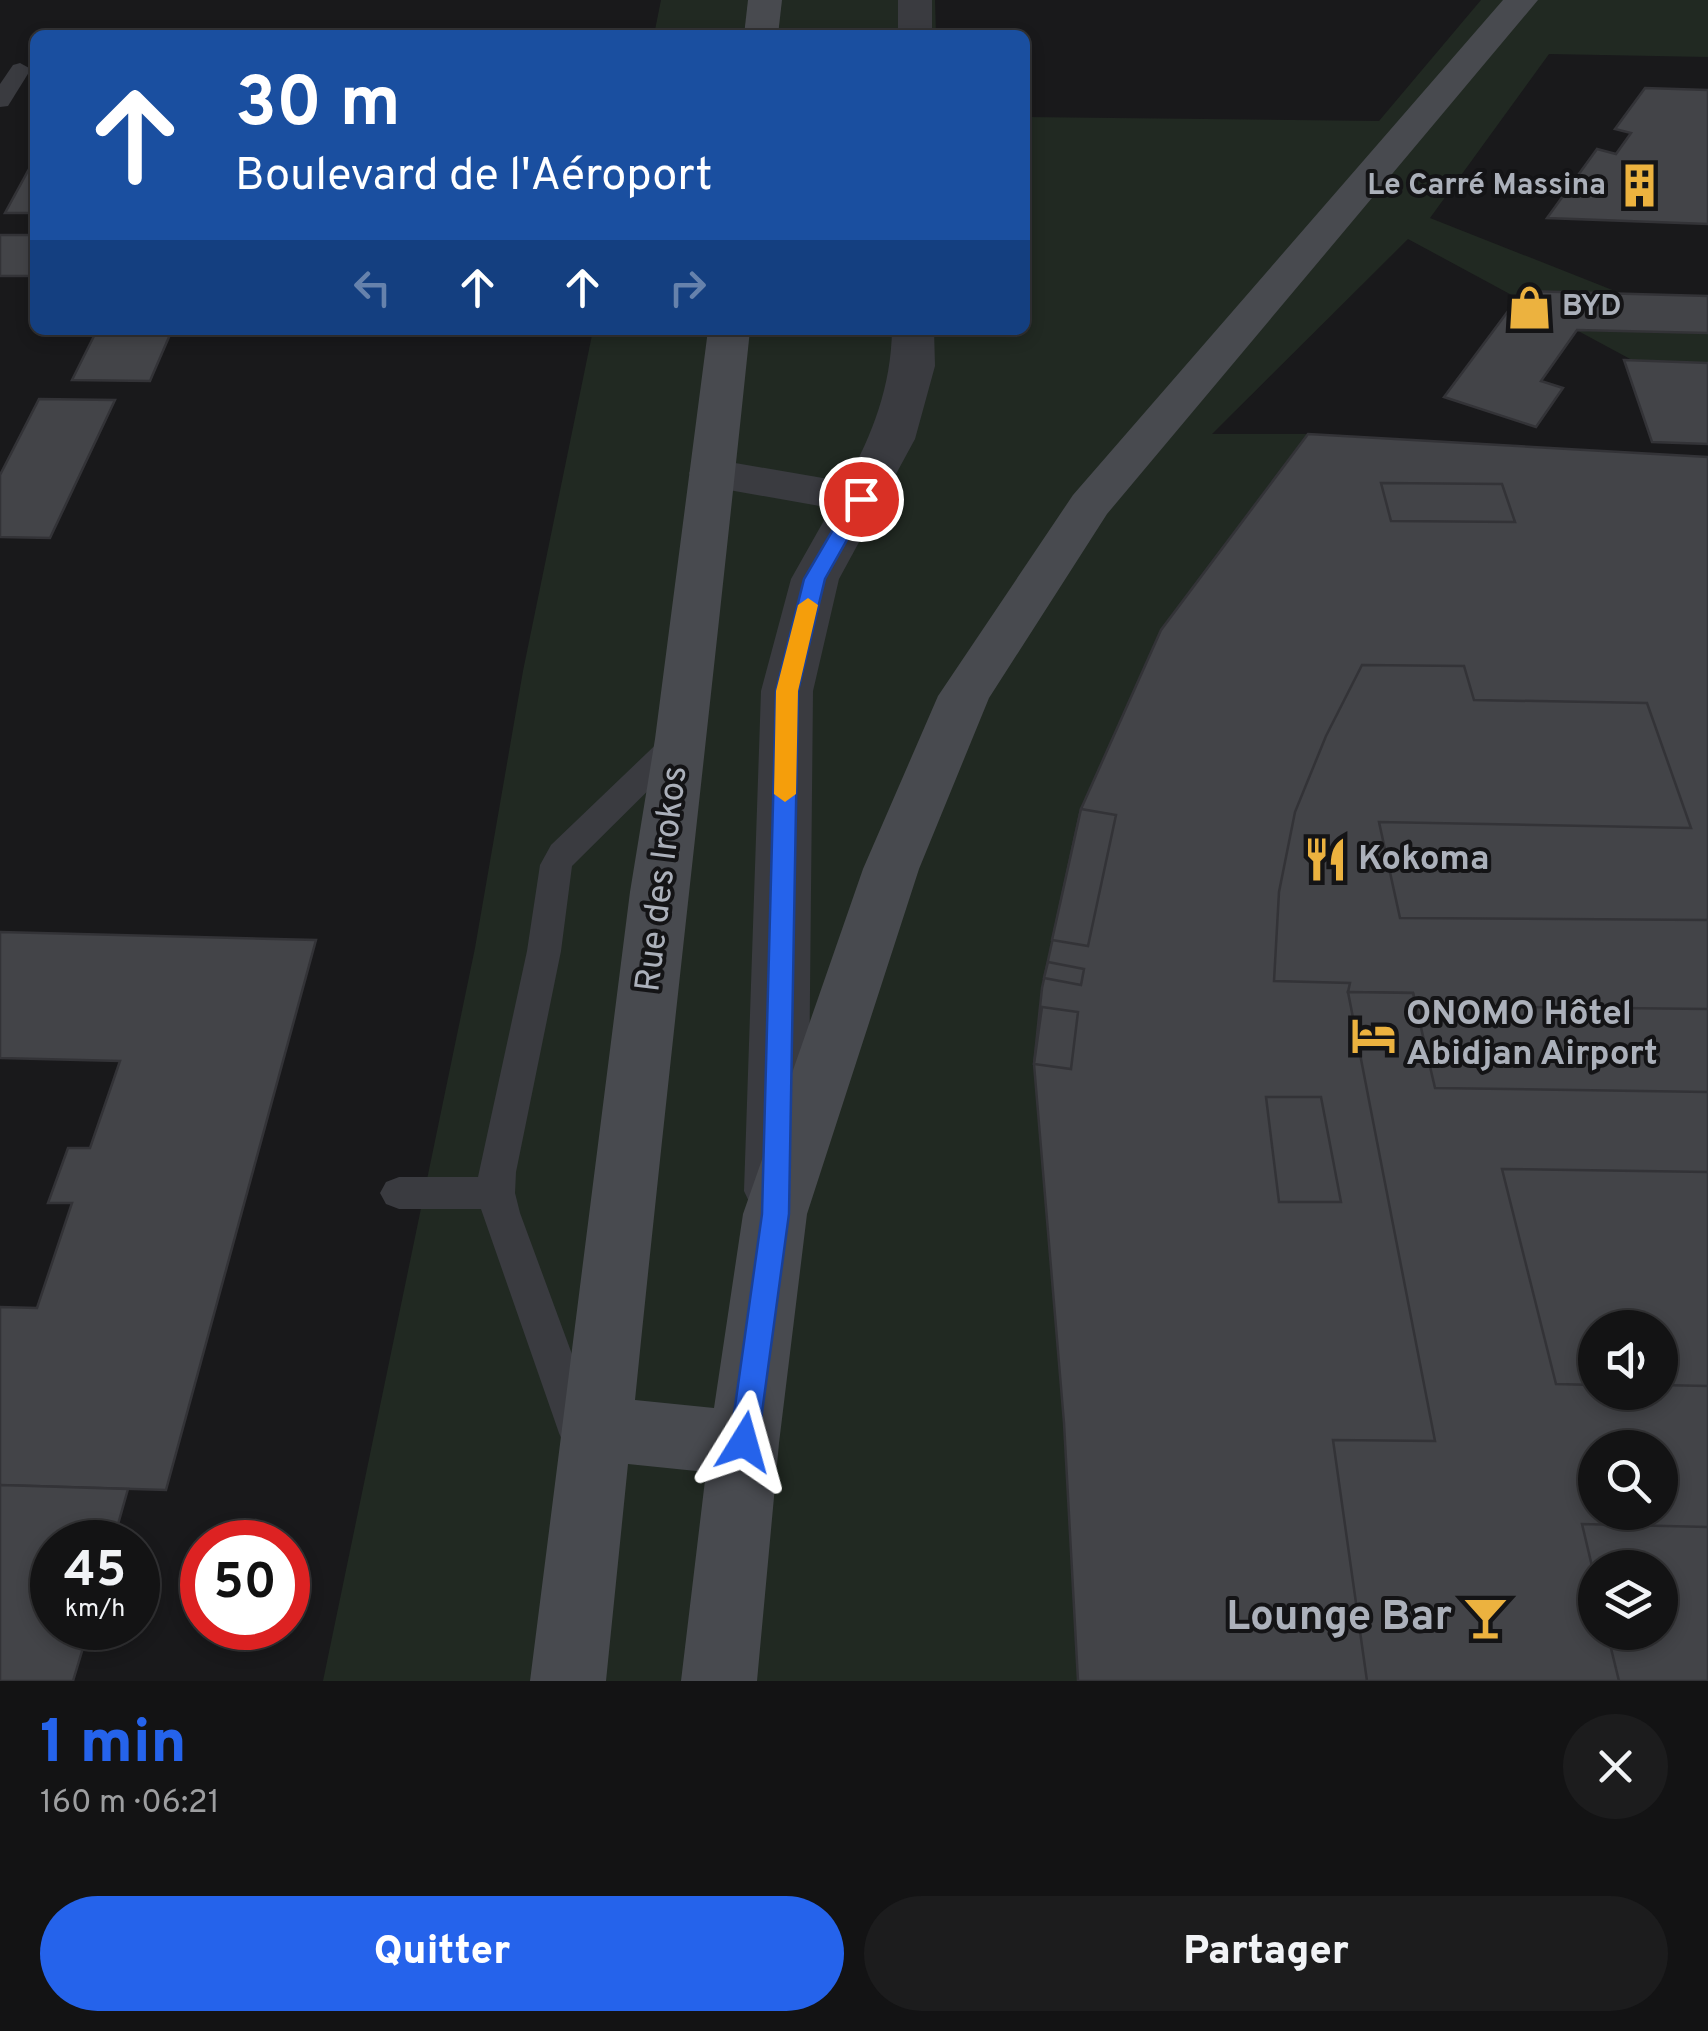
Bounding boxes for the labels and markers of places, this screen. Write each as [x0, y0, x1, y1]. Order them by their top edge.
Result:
building icon: Le Carré Massina [1615, 162, 1663, 210]
place label: Le Carré Massina [1367, 168, 1606, 205]
shop icon: BYD [1505, 283, 1553, 331]
place label: BYD [1562, 289, 1621, 326]
pin [819, 457, 904, 542]
restaurant icon: Kokoma [1301, 836, 1349, 884]
place label: Kokoma [1358, 838, 1490, 882]
place label: ONOMO Hôtel Abidjan Airport [1406, 993, 1658, 1077]
hotel icon: ONOMO Hôtel Abidjan Airport [1349, 1011, 1397, 1059]
place label: Lounge Bar [1226, 1592, 1452, 1645]
bar icon: Lounge Bar [1461, 1594, 1509, 1642]

